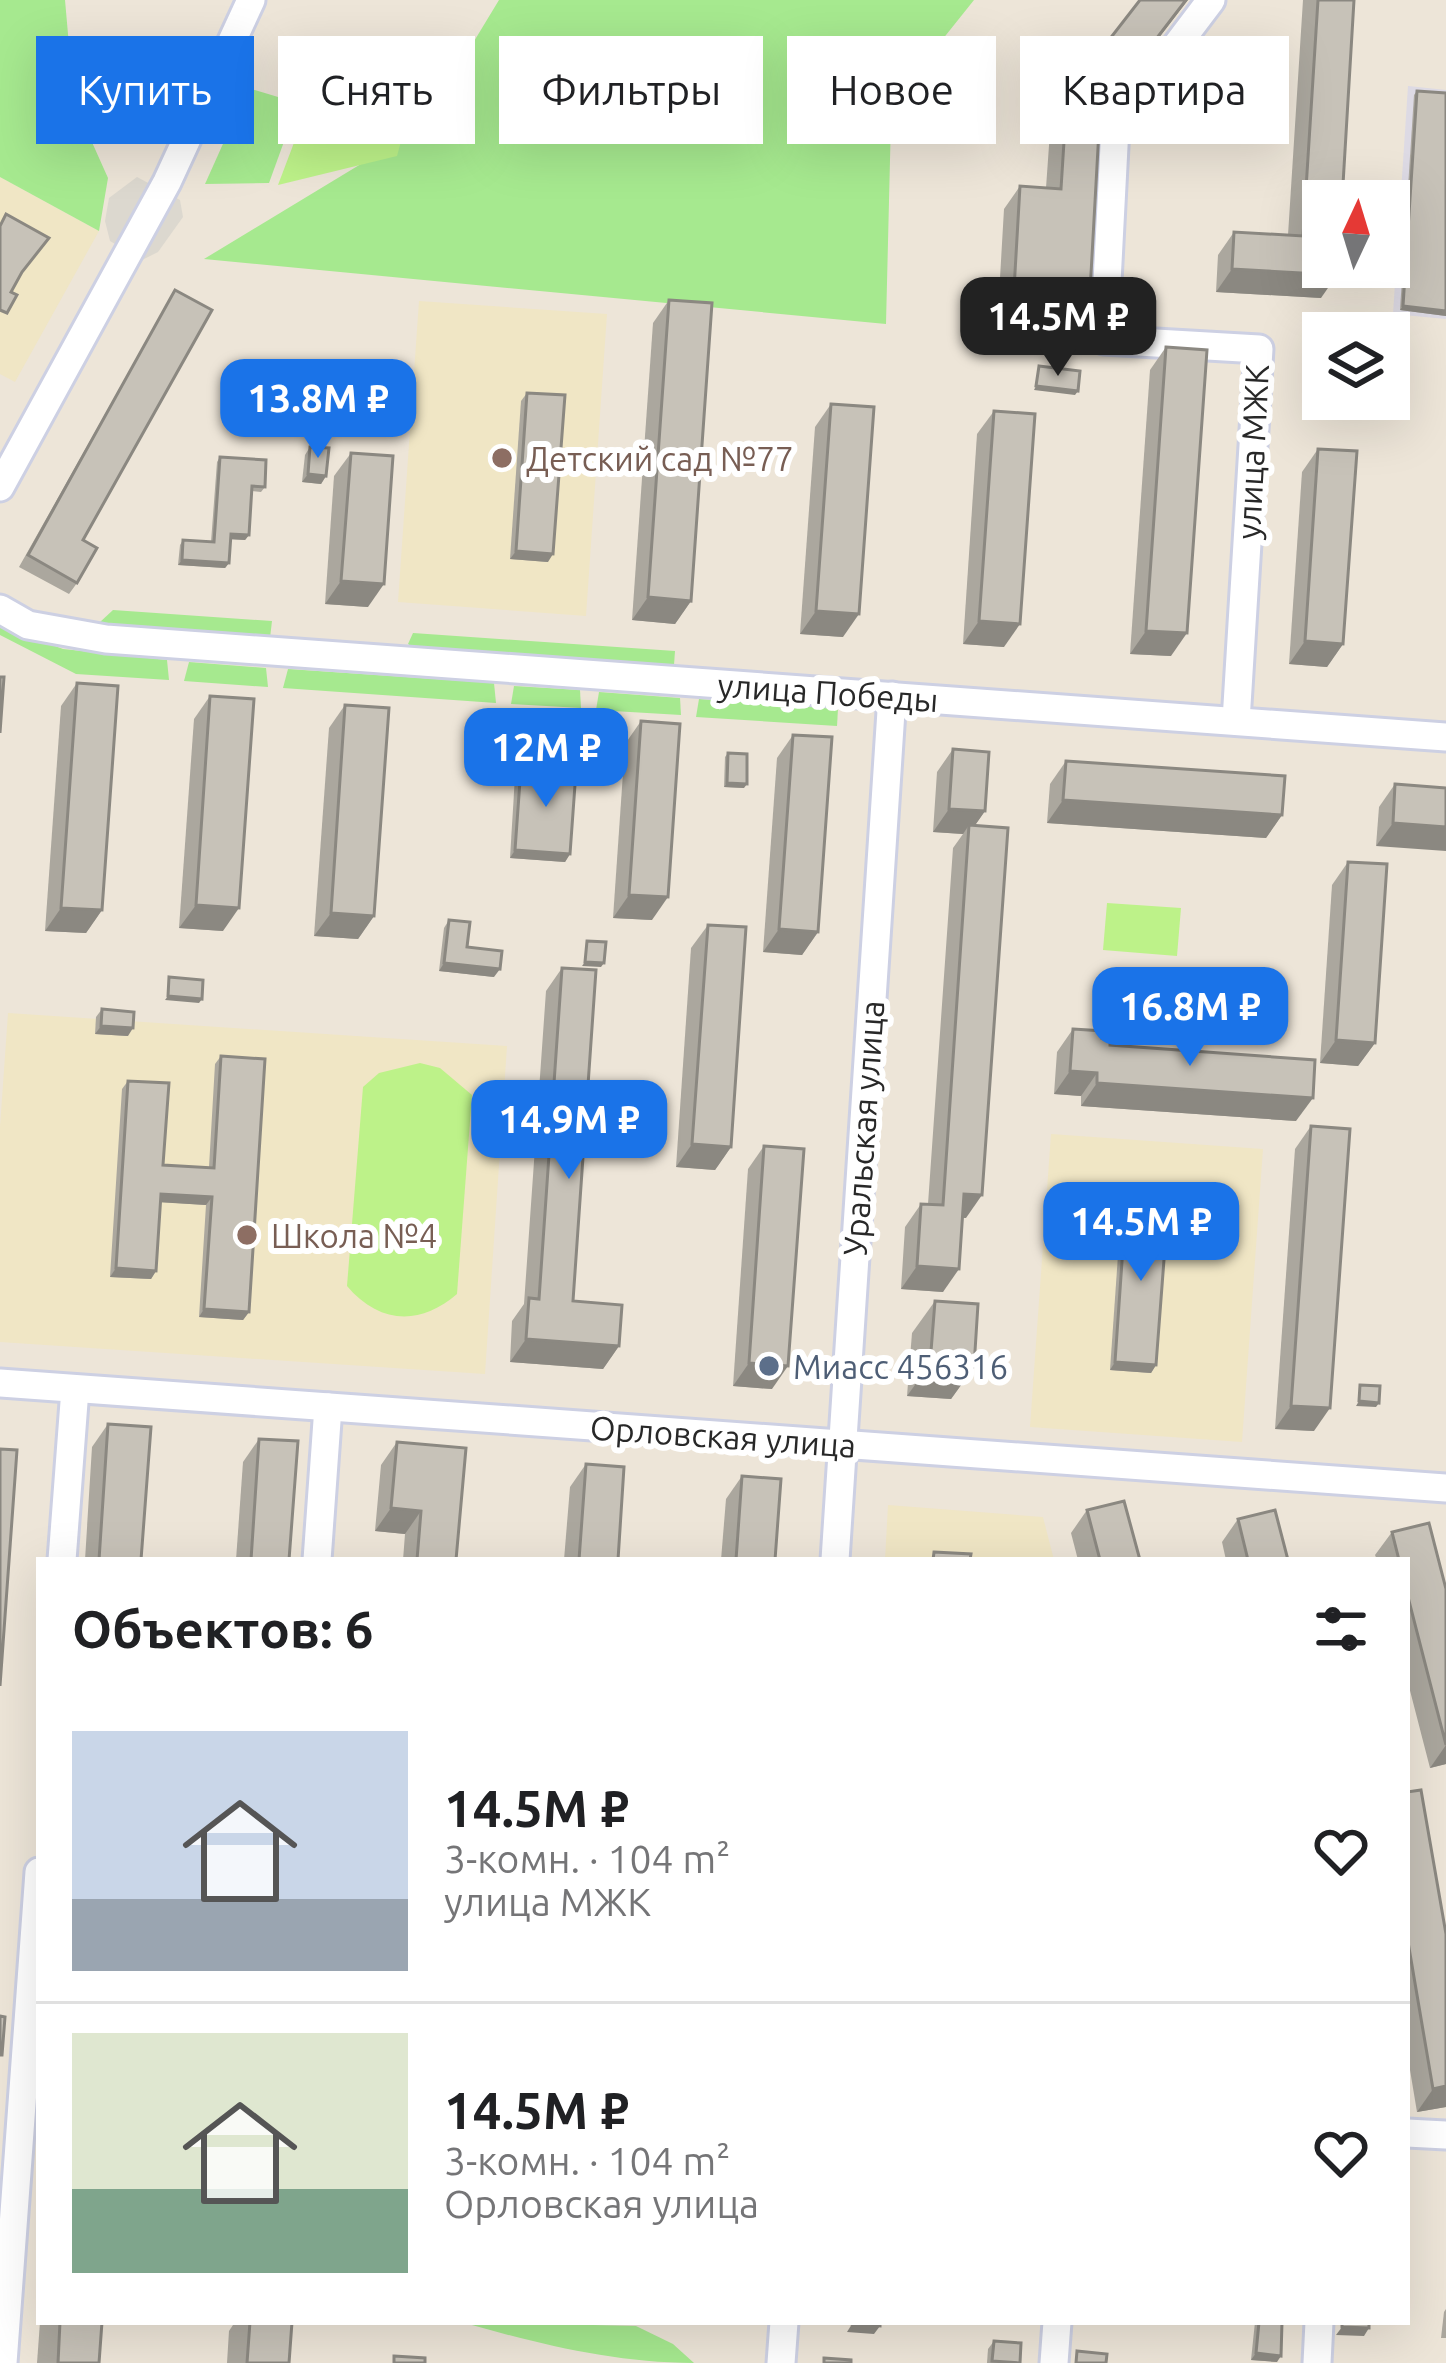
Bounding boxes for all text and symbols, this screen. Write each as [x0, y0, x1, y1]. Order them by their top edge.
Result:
chip: Купить [36, 36, 254, 144]
chip: Снять [278, 36, 475, 144]
chip: Фильтры [499, 36, 763, 144]
chip: Новое [787, 36, 996, 144]
chip: Квартира [1020, 36, 1289, 144]
north arrow [1302, 180, 1410, 288]
map controls [1302, 180, 1410, 420]
pin: 14.5M ₽ [947, 277, 1169, 379]
text: 14.5M ₽ [987, 294, 1129, 337]
button: layers [1302, 312, 1410, 420]
pin: 13.8M ₽ [207, 359, 429, 461]
street label: улица МЖК [1229, 364, 1275, 540]
text: 13.8M ₽ [247, 376, 389, 419]
place label: Детский сад №77 [526, 440, 794, 477]
marker: Детский сад №77 [489, 445, 515, 471]
street label: улица Победы [716, 666, 940, 718]
pin: 12M ₽ [462, 708, 630, 810]
text: 12M ₽ [491, 725, 601, 768]
pin: 16.8M ₽ [1079, 967, 1301, 1069]
text: 16.8M ₽ [1119, 984, 1261, 1027]
street label: Уральская улица [836, 999, 890, 1257]
pin: 14.9M ₽ [458, 1080, 680, 1182]
text: 14.9M ₽ [498, 1097, 640, 1140]
pin: 14.5M ₽ [1030, 1182, 1252, 1284]
text: 14.5M ₽ [1070, 1199, 1212, 1242]
place label: Школа №4 [271, 1217, 437, 1254]
marker: Школа №4 [234, 1222, 260, 1248]
place label: Миасс 456316 [793, 1348, 1008, 1385]
marker: Миасс 456316 [756, 1353, 782, 1379]
street label: Орловская улица [589, 1408, 857, 1464]
icon: filters [1308, 1596, 1374, 1662]
text: Объектов: 6 [72, 1600, 373, 1658]
icon: home [168, 1779, 312, 1923]
text: 14.5M ₽ [444, 1779, 629, 1837]
icon: heart [1308, 1818, 1374, 1884]
text: 3-комн. · 104 m² [444, 1837, 730, 1880]
text: улица МЖК [444, 1880, 651, 1923]
icon: home [168, 2081, 312, 2225]
text: 14.5M ₽ [444, 2081, 629, 2139]
icon: heart [1308, 2120, 1374, 2186]
text: 3-комн. · 104 m² [444, 2139, 730, 2182]
text: Орловская улица [444, 2182, 759, 2225]

